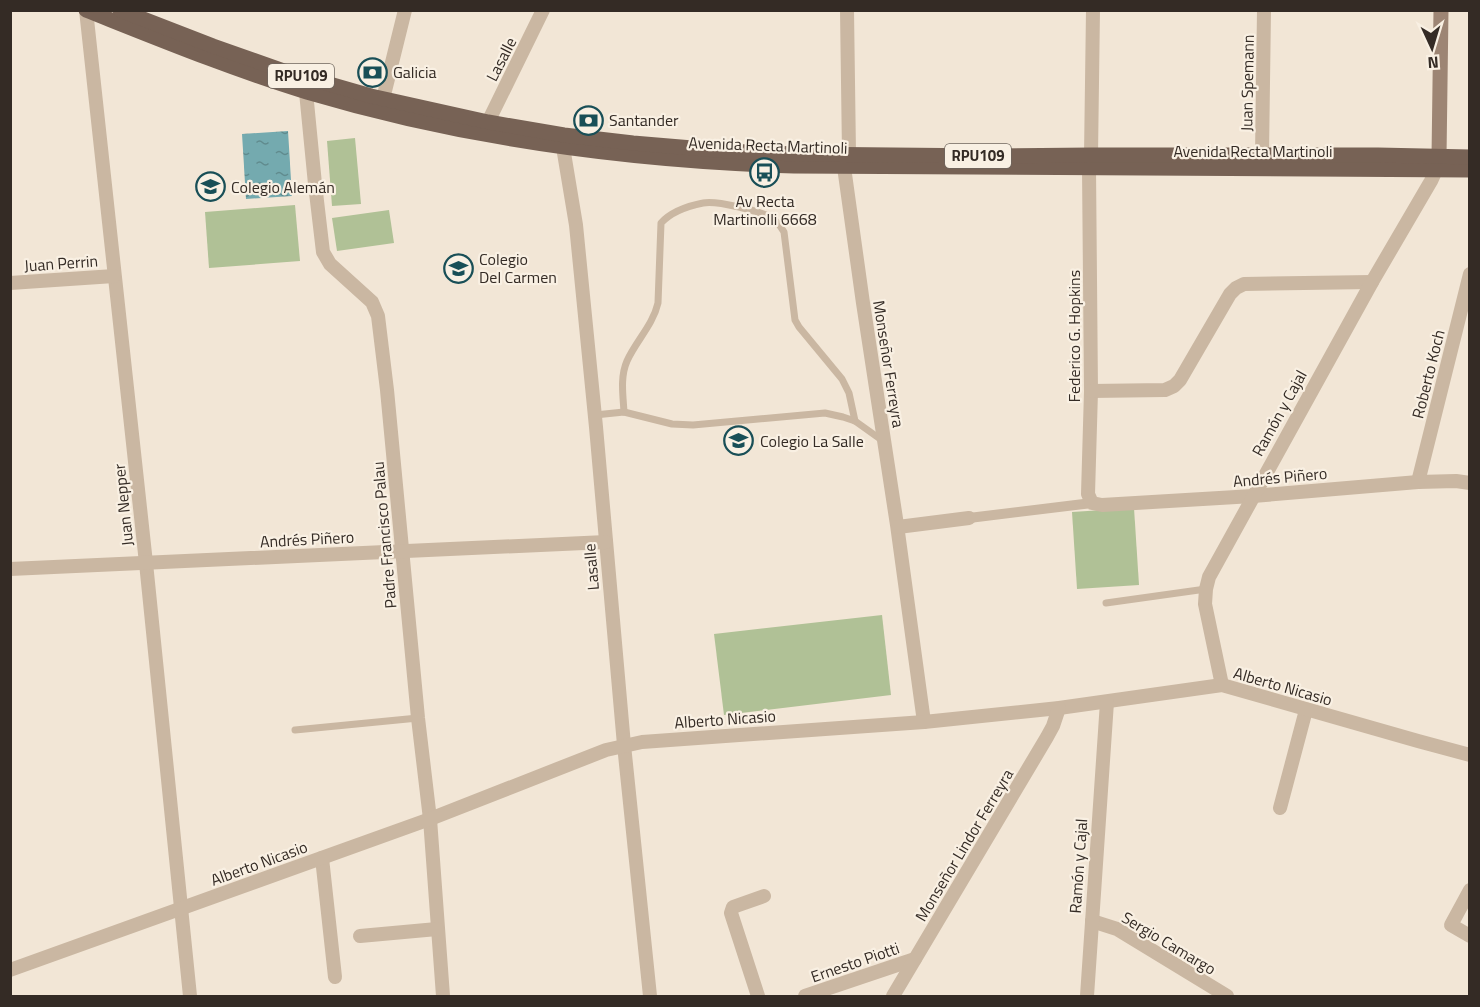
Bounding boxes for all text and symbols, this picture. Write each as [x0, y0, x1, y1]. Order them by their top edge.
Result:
north arrow [1402, 18, 1462, 78]
street label: Lasalle [480, 33, 522, 85]
street label: Juan Spemann [1234, 34, 1260, 132]
text: N [1427, 51, 1439, 75]
bank icon: Galicia [356, 56, 388, 88]
place label: Galicia [393, 60, 437, 84]
road number: RPU109 [268, 64, 334, 88]
bank icon: Santander [572, 104, 604, 136]
place label: Santander [609, 108, 679, 132]
street label: Avenida Recta Martinoli [688, 130, 848, 160]
street label: Avenida Recta Martinoli [1173, 139, 1333, 163]
road number: RPU109 [945, 144, 1011, 168]
bus stop icon: Av Recta Martinolli 6668 [749, 157, 781, 189]
school or university icon: Colegio Alemán [194, 171, 226, 203]
place label: Colegio Alemán [231, 175, 335, 199]
place label: Av Recta Martinolli 6668 [713, 189, 817, 231]
place label: Colegio Del Carmen [479, 247, 557, 289]
street label: Juan Perrin [23, 248, 99, 278]
school or university icon: Colegio Del Carmen [442, 252, 474, 284]
street label: Federico G. Hopkins [1062, 270, 1086, 402]
street label: Monseñor Ferreyra [867, 299, 911, 429]
street label: Roberto Koch [1405, 327, 1451, 421]
street label: Ramón y Cajal [1245, 366, 1313, 460]
school or university icon: Colegio La Salle [723, 425, 755, 457]
place label: Colegio La Salle [760, 429, 864, 453]
street label: Padre Francisco Palau [366, 460, 402, 610]
street label: Andrés Piñero [1232, 461, 1328, 493]
street label: Juan Nepper [107, 462, 139, 547]
street label: Andrés Piñero [259, 525, 355, 553]
street label: Lasalle [577, 543, 605, 591]
street label: Alberto Nicasio [1231, 660, 1335, 712]
street label: Alberto Nicasio [674, 703, 776, 735]
street label: Monseñor Lindor Ferreyra [909, 764, 1019, 926]
street label: Ramón y Cajal [1063, 818, 1093, 914]
street label: Alberto Nicasio [207, 834, 311, 892]
street label: Sergio Camargo [1117, 905, 1221, 981]
street label: Ernesto Piotti [808, 936, 902, 988]

